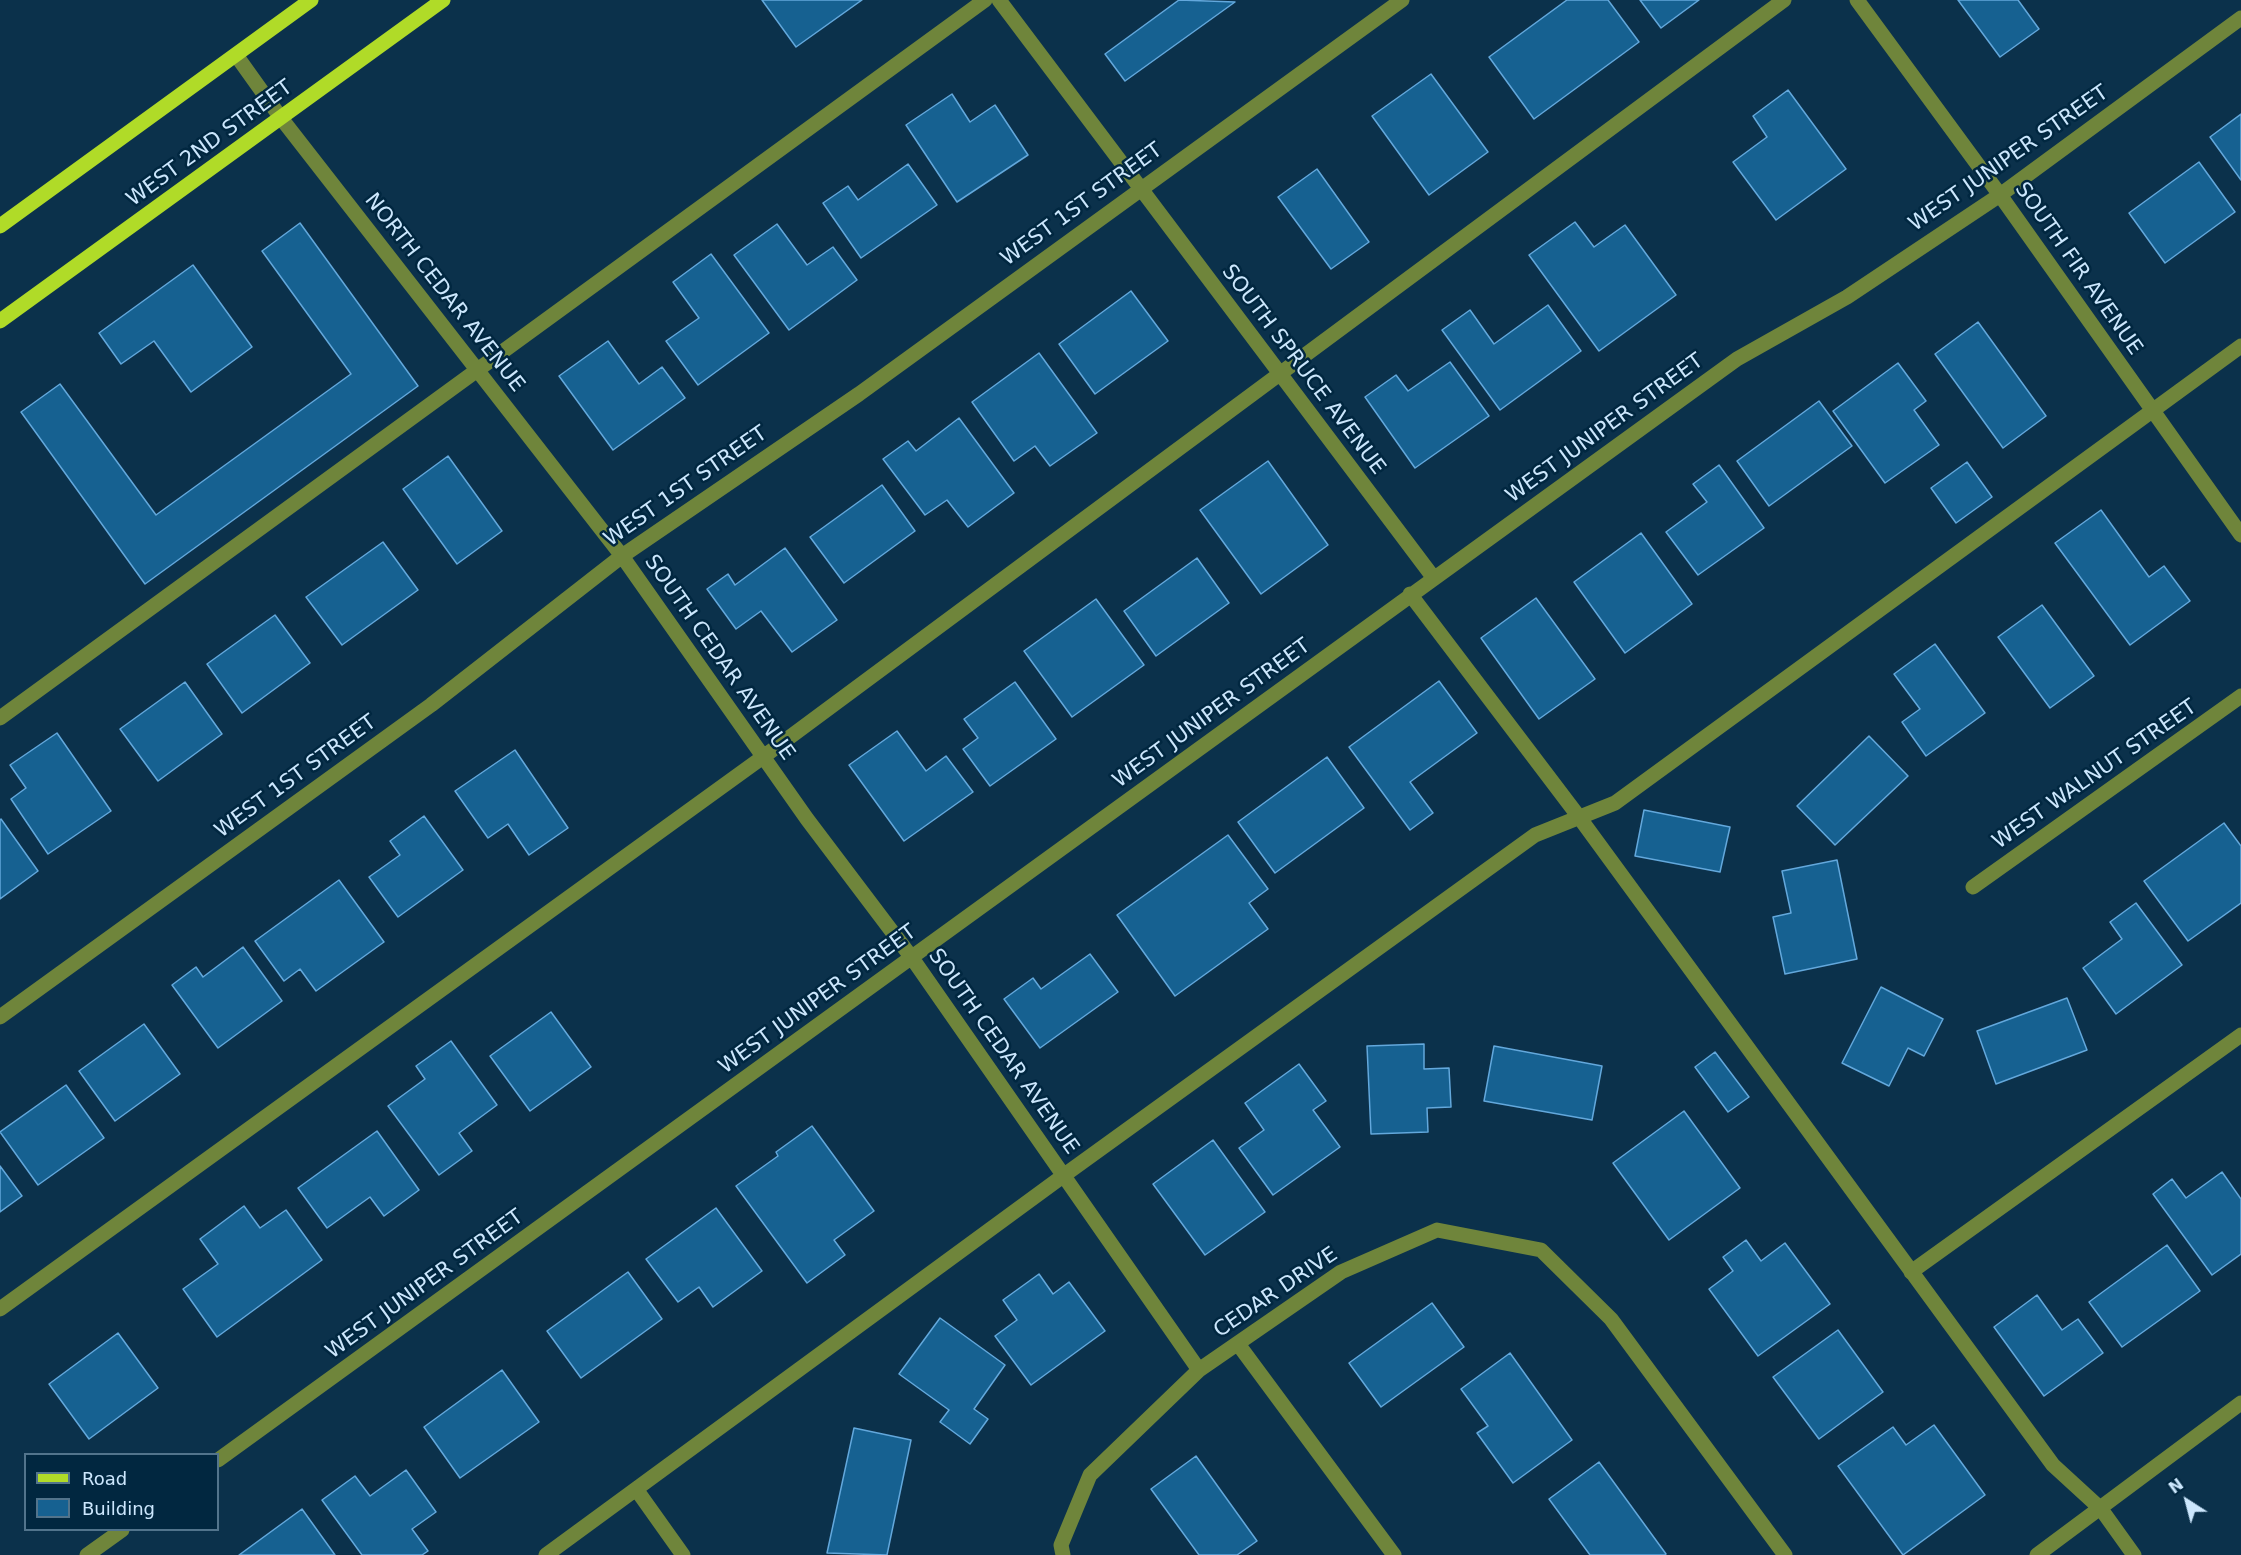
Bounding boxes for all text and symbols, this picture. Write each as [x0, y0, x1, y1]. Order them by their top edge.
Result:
street label: WEST 2ND STREET [122, 75, 298, 213]
street label: WEST JUNIPER STREET [1904, 81, 2114, 237]
street label: WEST 1ST STREET [996, 138, 1168, 272]
street label: SOUTH FIR AVENUE [2009, 178, 2147, 360]
street label: NORTH CEDAR AVENUE [359, 189, 529, 397]
street label: SOUTH SPRUCE AVENUE [1216, 260, 1390, 480]
street label: WEST JUNIPER STREET [1501, 349, 1709, 509]
street label: WEST 1ST STREET [600, 421, 772, 553]
street label: SOUTH CEDAR AVENUE [638, 550, 800, 766]
street label: WEST JUNIPER STREET [1108, 634, 1316, 794]
street label: WEST WALNUT STREET [1988, 695, 2202, 855]
street label: WEST 1ST STREET [210, 710, 382, 844]
street label: WEST JUNIPER STREET [714, 920, 922, 1080]
street label: SOUTH CEDAR AVENUE [922, 944, 1084, 1160]
street label: WEST JUNIPER STREET [321, 1205, 529, 1365]
street label: CEDAR DRIVE [1209, 1242, 1343, 1344]
legend [24, 1453, 219, 1531]
text: Road [82, 1468, 127, 1489]
north arrow [2157, 1471, 2217, 1531]
text: N [2165, 1474, 2187, 1498]
text: Building [82, 1498, 155, 1519]

